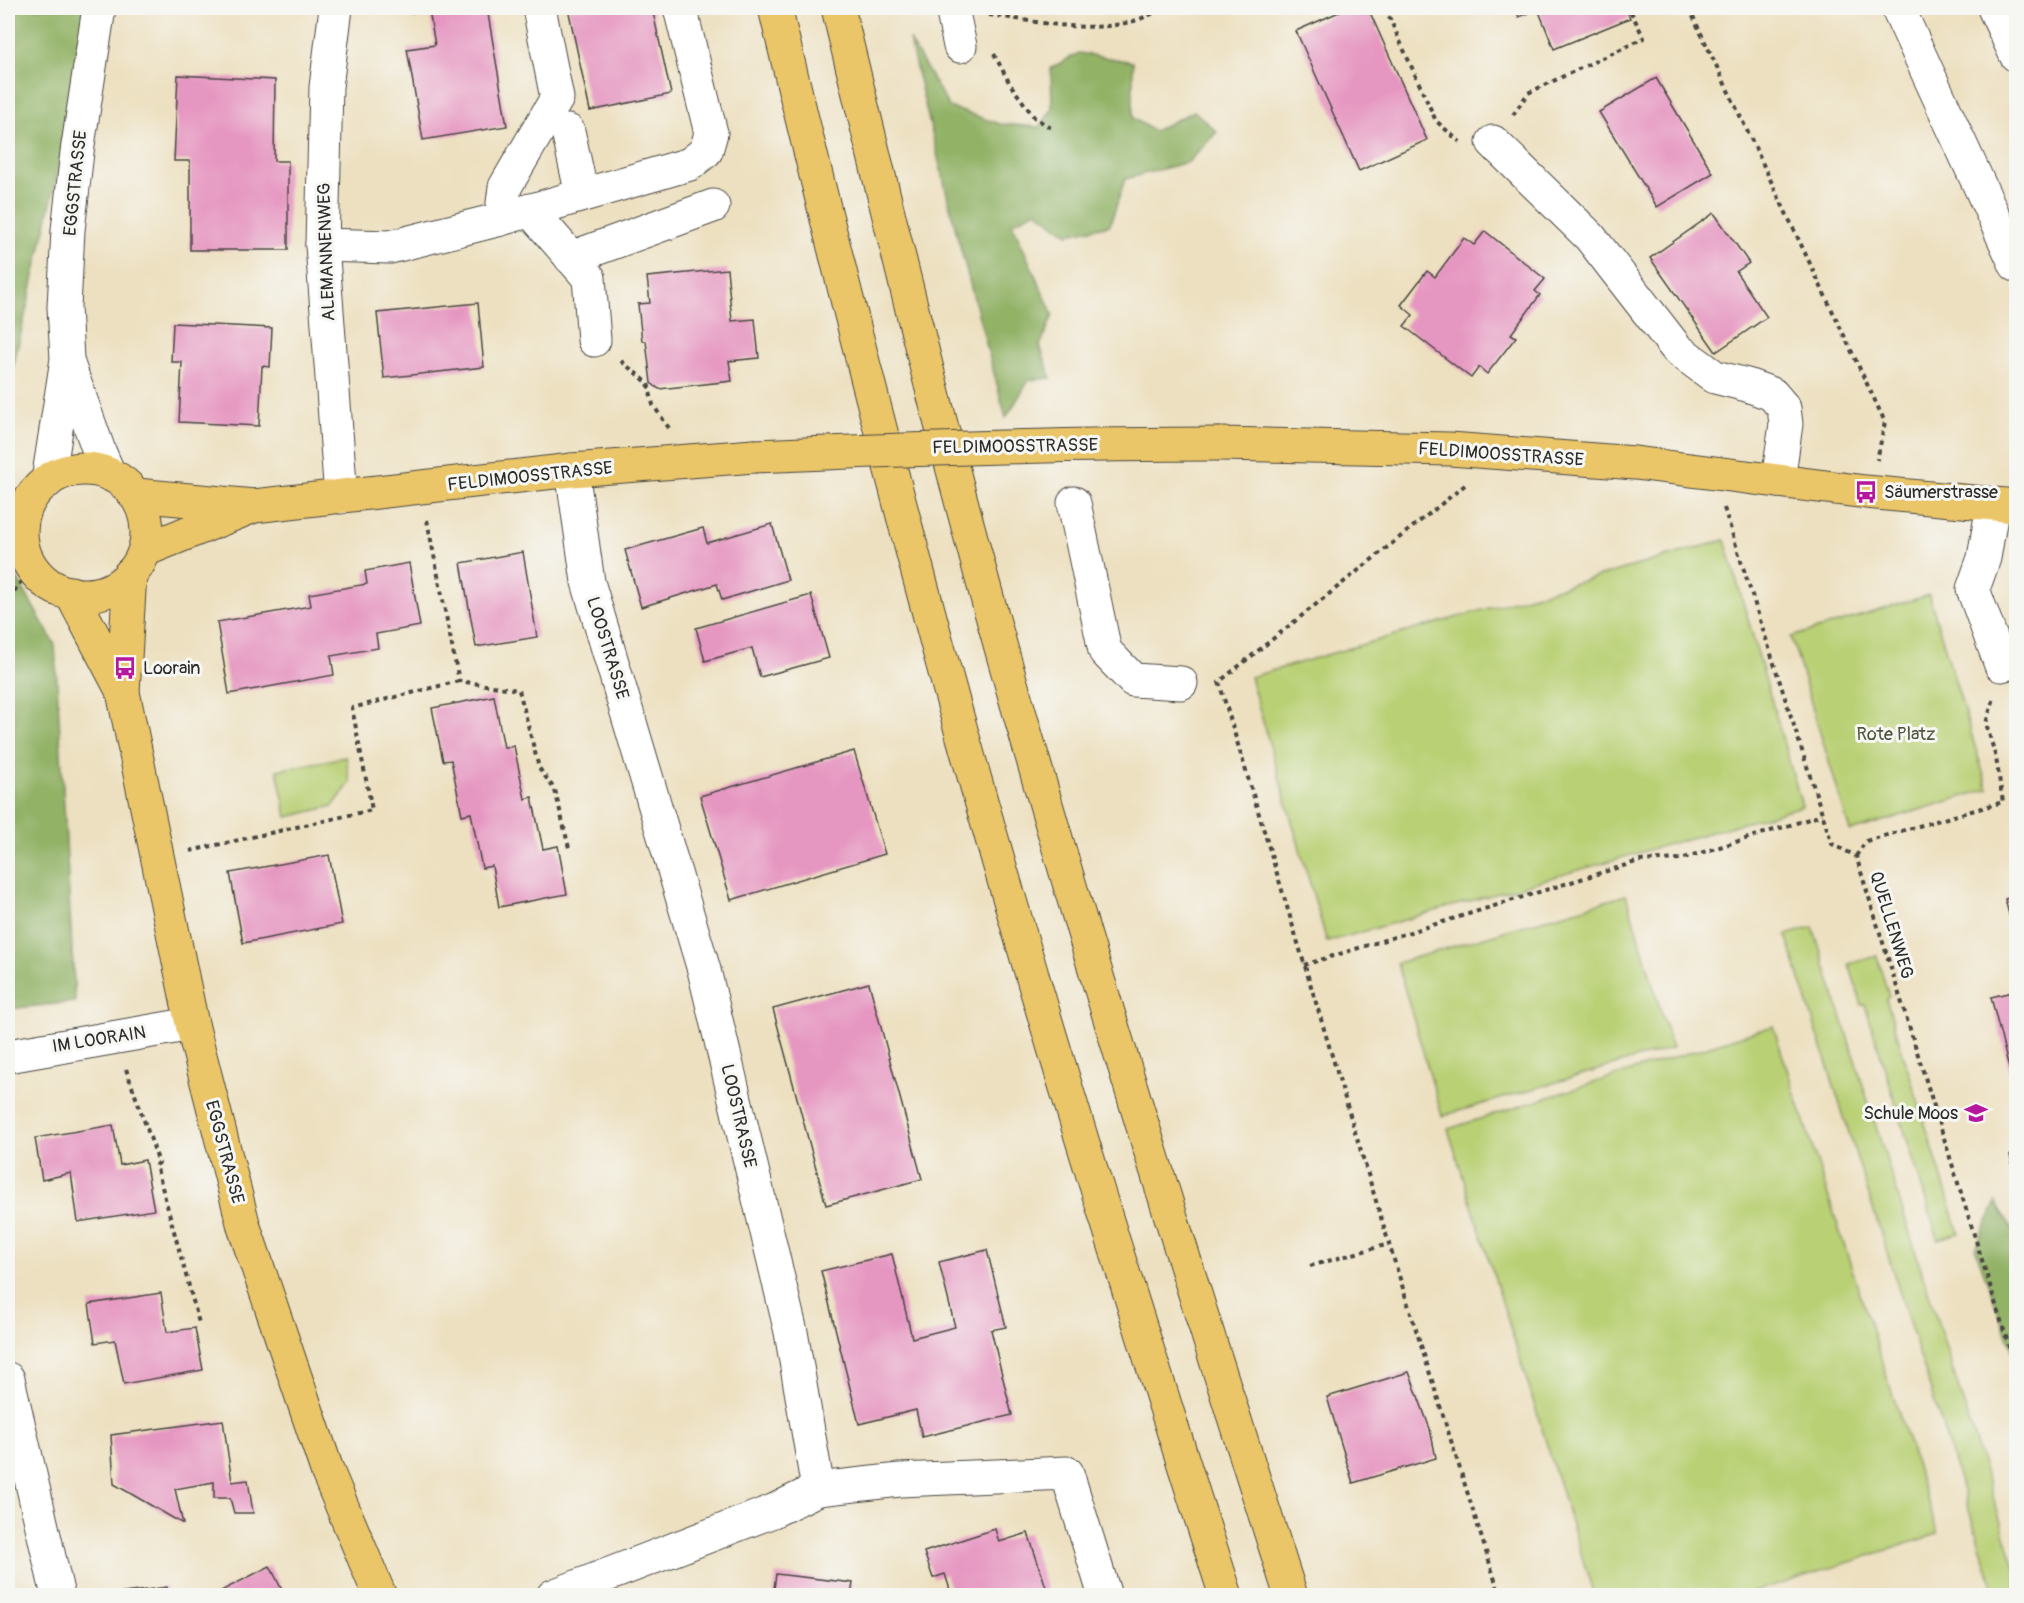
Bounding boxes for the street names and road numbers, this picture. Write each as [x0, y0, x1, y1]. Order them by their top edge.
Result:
street label: EGGSTRASSE [59, 129, 92, 237]
street label: ALEMANNENWEG [313, 182, 340, 322]
street label: FELDIMOOSSTRASSE [932, 434, 1098, 459]
street label: FELDIMOOSSTRASSE [1417, 437, 1585, 472]
street label: FELDIMOOSSTRASSE [446, 456, 614, 497]
street label: LOOSTRASSE [581, 594, 634, 702]
street label: QUELLENWEG [1864, 869, 1919, 982]
street label: IM LOORAIN [51, 1021, 147, 1058]
street label: LOOSTRASSE [715, 1062, 762, 1170]
street label: EGGSTRASSE [200, 1098, 249, 1206]

